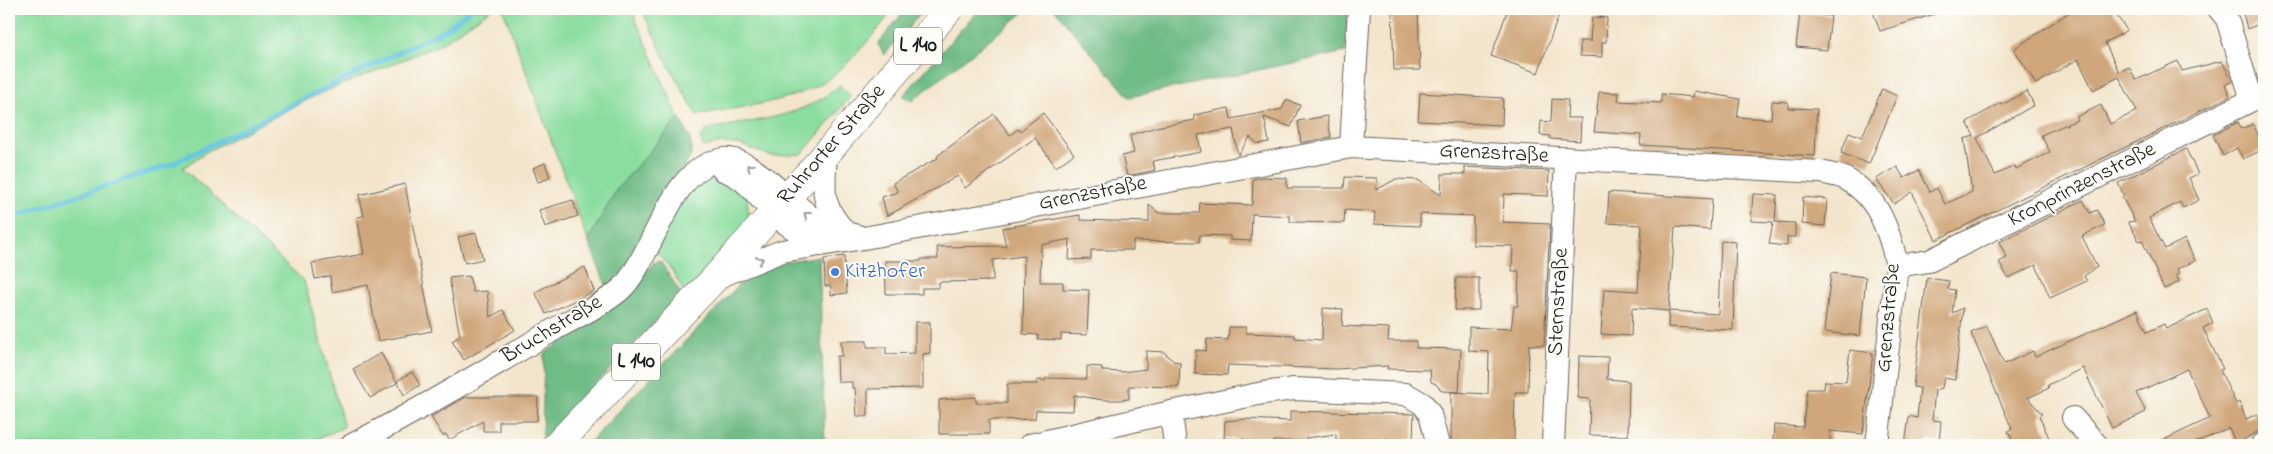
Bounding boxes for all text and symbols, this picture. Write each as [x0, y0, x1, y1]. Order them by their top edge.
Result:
road number: L 140 [894, 27, 942, 64]
street label: Ruhrorter Straße [770, 77, 894, 213]
street label: Kronprinzenstraße [2003, 134, 2162, 236]
street label: Grenzstraße [1439, 135, 1549, 173]
one-way arrow [746, 164, 756, 173]
street label: Grenzstraße [1036, 168, 1150, 220]
one-way arrow [804, 212, 813, 220]
street label: Sternstraße [1540, 247, 1578, 357]
one-way arrow [755, 256, 764, 266]
place label: Kitzhofer [845, 256, 925, 288]
street label: Grenzstraße [1868, 262, 1910, 374]
marker: Kitzhofer [829, 266, 841, 278]
street label: Bruchstraße [494, 287, 609, 373]
road number: L 140 [612, 344, 660, 381]

